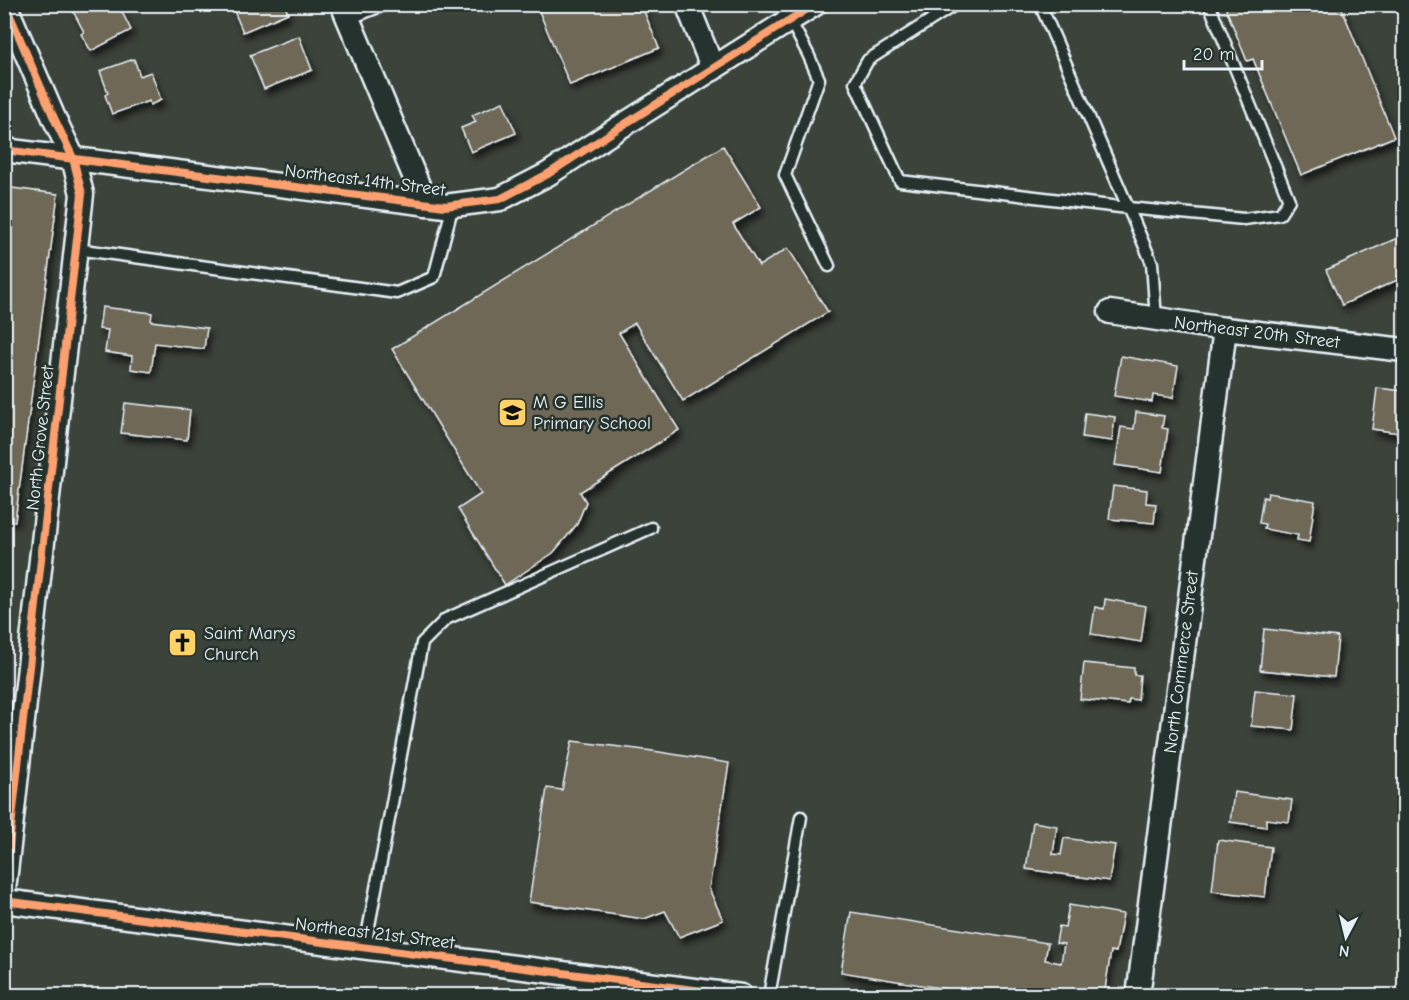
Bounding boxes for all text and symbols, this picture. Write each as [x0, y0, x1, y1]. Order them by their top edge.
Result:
scale bar [1184, 33, 1262, 71]
text: 20 m [1193, 44, 1234, 65]
street label: Northeast 14th Street [283, 160, 447, 201]
street label: Northeast 20th Street [1173, 312, 1342, 353]
street label: North Grove Street [22, 364, 59, 512]
place label: M G Ellis Primary School [533, 392, 651, 434]
school or university icon: M G Ellis Primary School [496, 396, 528, 428]
street label: North Commerce Street [1160, 569, 1203, 755]
place label: Saint Marys Church [204, 623, 295, 665]
church icon: Saint Marys Church [167, 627, 199, 659]
north arrow [1316, 907, 1376, 967]
street label: Northeast 21st Street [294, 913, 457, 954]
text: N [1338, 941, 1351, 960]

